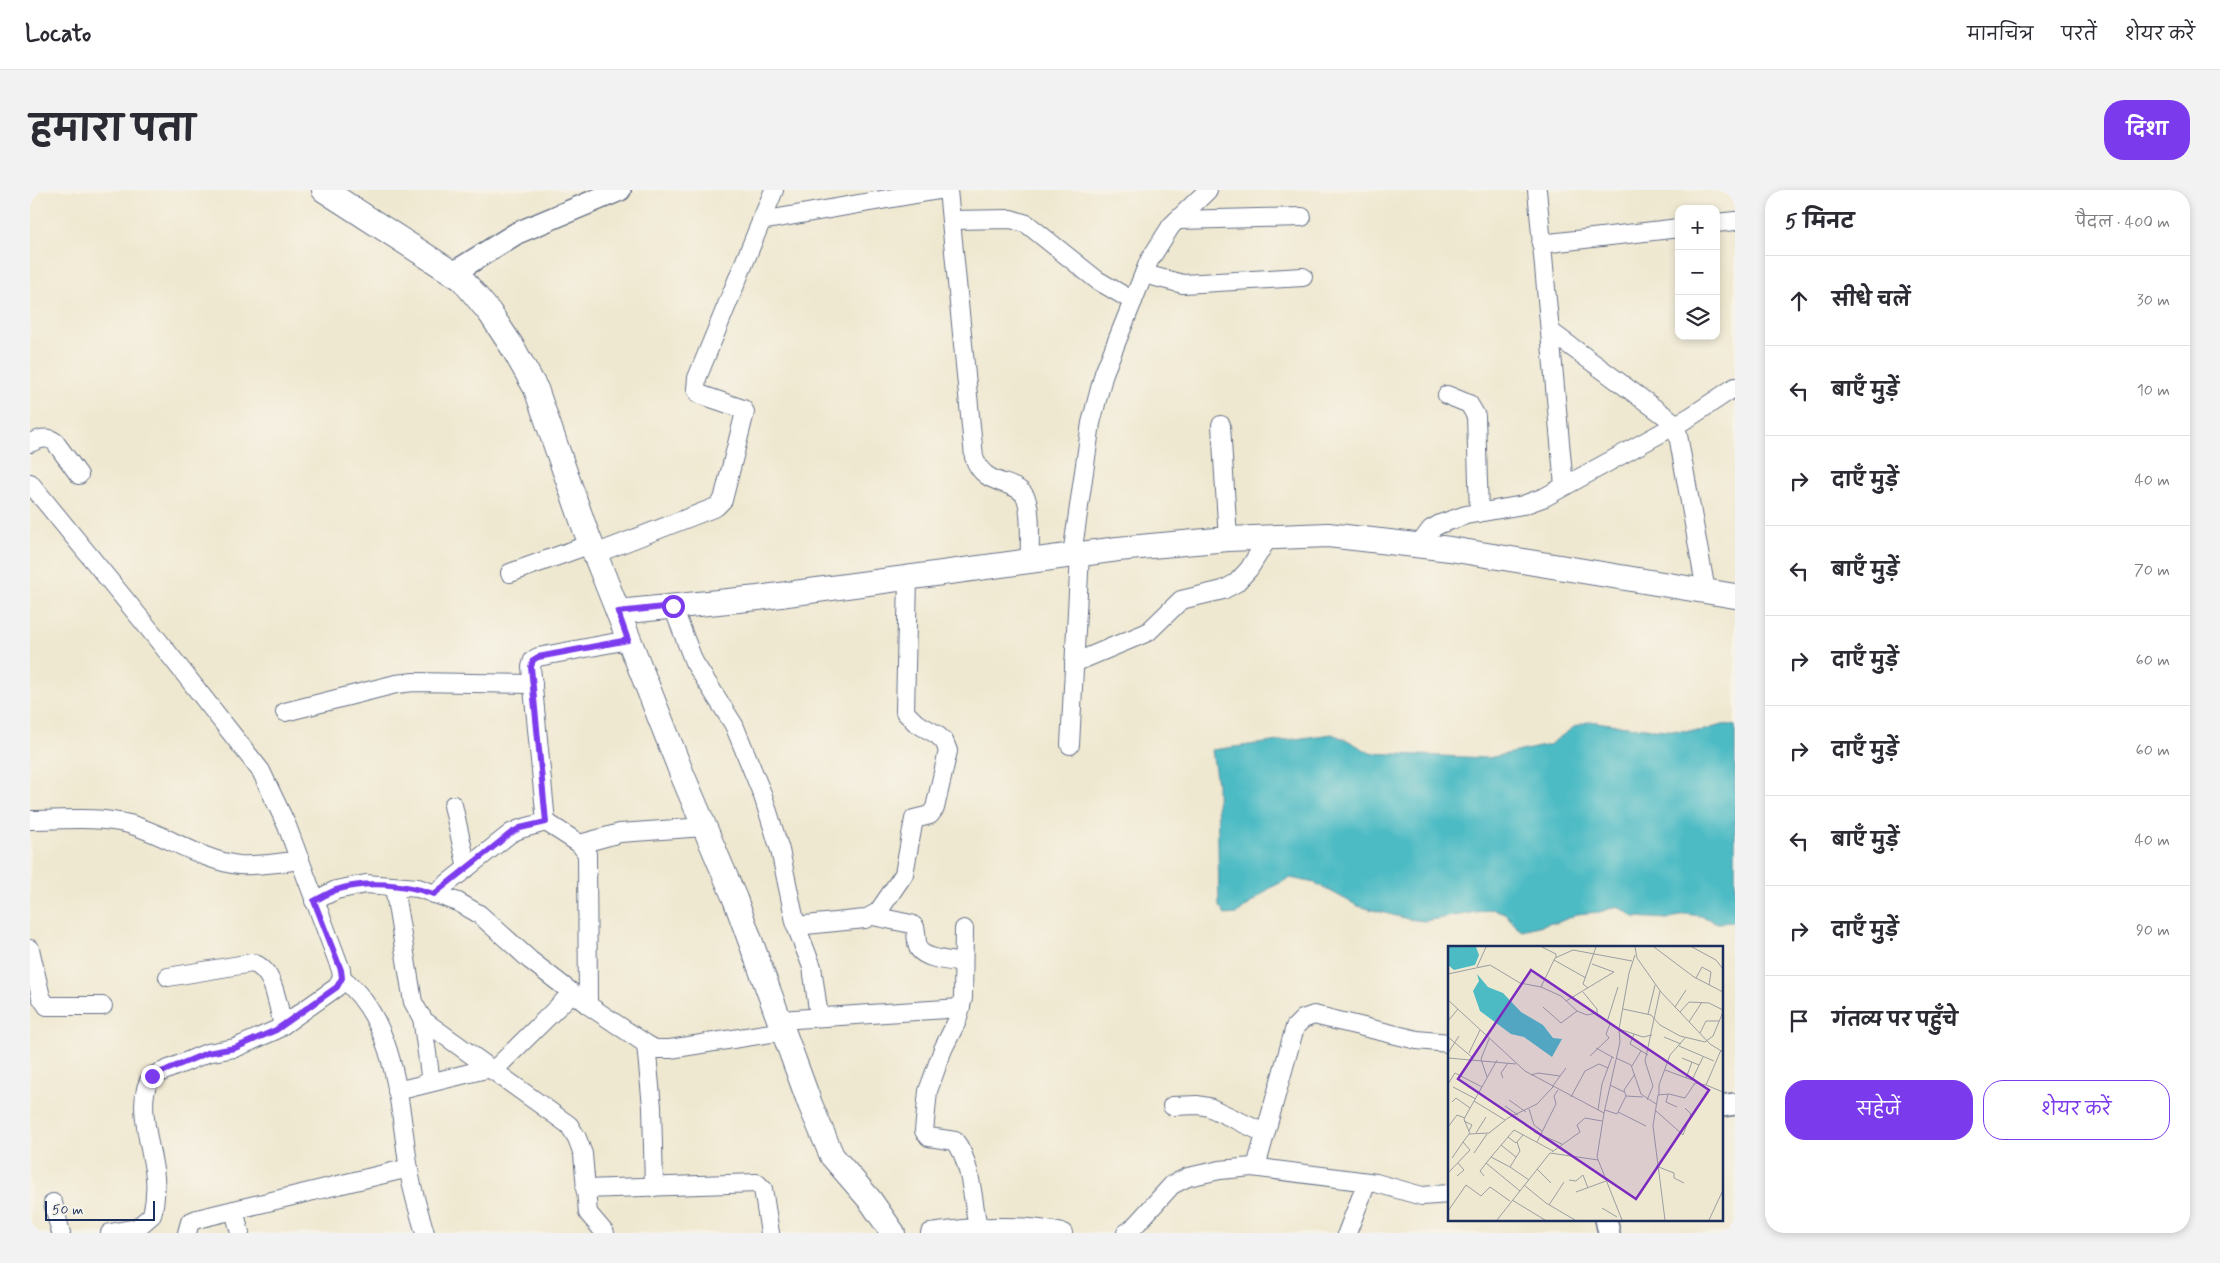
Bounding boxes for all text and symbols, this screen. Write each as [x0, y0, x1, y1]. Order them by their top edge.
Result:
text: Locato [25, 19, 91, 50]
text: मानचित्र [1967, 23, 2033, 47]
text: परतें [2061, 23, 2097, 47]
text: शेयर करें [2125, 23, 2195, 47]
button: दिशा [2104, 100, 2190, 160]
text: हमारा पता [30, 107, 195, 153]
map controls [1675, 205, 1720, 340]
button: + [1675, 205, 1720, 250]
text: 5 मिनट [1785, 208, 1854, 236]
text: पैदल · 400 m [2076, 212, 2170, 233]
button: − [1675, 250, 1720, 295]
icon: ahead [1785, 287, 1813, 315]
text: सीधे चलें [1832, 288, 1910, 313]
text: 30 m [2137, 290, 2170, 311]
button: layers [1675, 295, 1720, 340]
icon: left [1785, 377, 1813, 405]
text: बाएँ मुड़ें [1832, 378, 1899, 403]
text: 10 m [2137, 380, 2170, 401]
icon: right [1785, 467, 1813, 495]
text: दाएँ मुड़ें [1832, 468, 1898, 493]
text: 40 m [2134, 470, 2170, 491]
icon: left [1785, 557, 1813, 585]
text: बाएँ मुड़ें [1832, 558, 1899, 583]
text: 70 m [2134, 560, 2170, 581]
route start [662, 595, 685, 618]
icon: right [1785, 647, 1813, 675]
text: दाएँ मुड़ें [1832, 648, 1898, 673]
text: 60 m [2136, 650, 2170, 671]
icon: right [1785, 737, 1813, 765]
text: दाएँ मुड़ें [1832, 738, 1898, 763]
text: 60 m [2136, 740, 2170, 761]
icon: left [1785, 827, 1813, 855]
text: बाएँ मुड़ें [1832, 828, 1899, 853]
text: 40 m [2134, 830, 2170, 851]
icon: right [1785, 917, 1813, 945]
text: दाएँ मुड़ें [1832, 918, 1898, 943]
text: 90 m [2136, 920, 2170, 941]
inset map [1448, 946, 1722, 1220]
icon: arrive [1785, 1007, 1813, 1035]
text: गंतव्य पर पहुँचे [1832, 1008, 1958, 1033]
route end [141, 1065, 164, 1088]
button: सहेजें [1785, 1080, 1973, 1140]
button: शेयर करें [1983, 1080, 2170, 1140]
scale bar [45, 1198, 155, 1221]
text: 50 m [52, 1201, 83, 1219]

